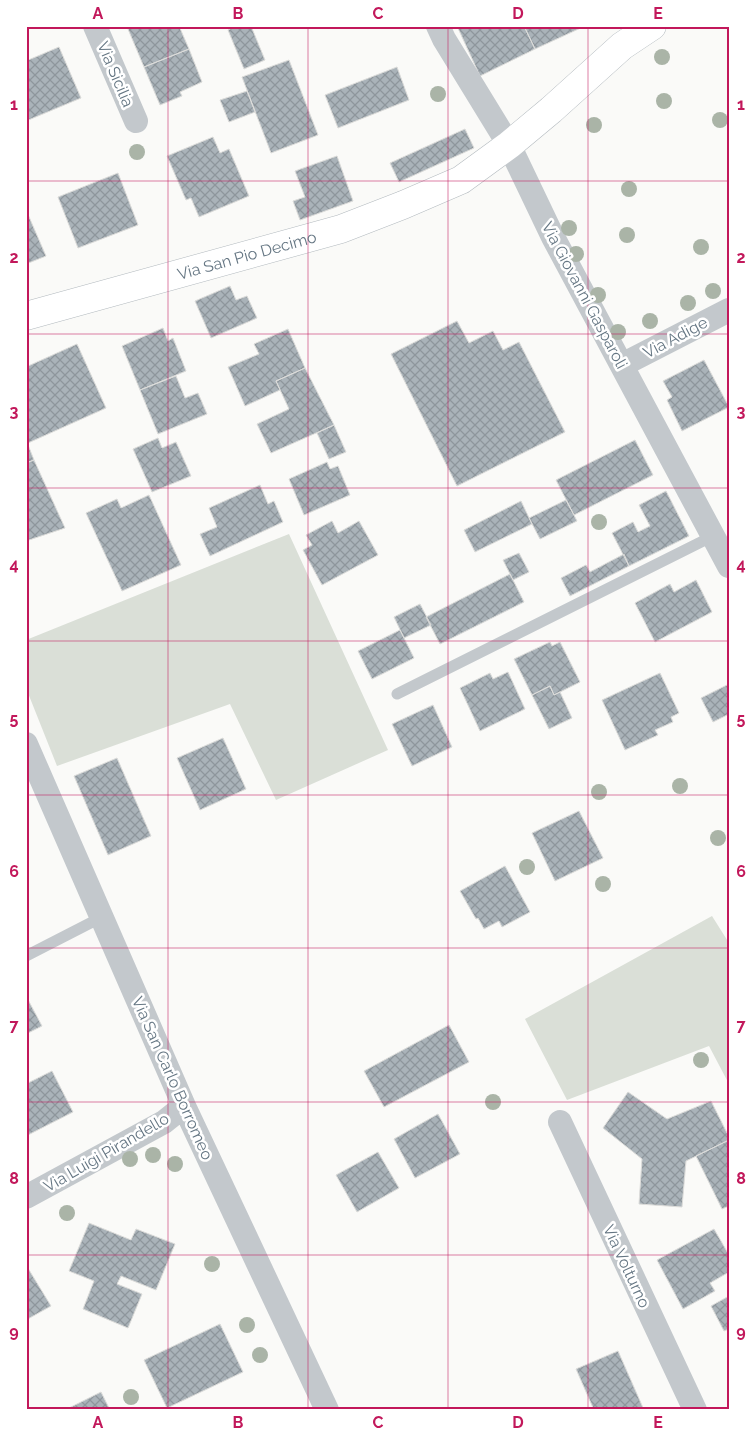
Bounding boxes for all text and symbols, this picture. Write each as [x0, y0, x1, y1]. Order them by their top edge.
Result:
text: A [93, 4, 104, 23]
text: B [233, 4, 244, 23]
text: C [373, 4, 384, 23]
text: D [512, 4, 524, 23]
text: E [653, 4, 663, 23]
street label: Via Sicilia [93, 39, 138, 110]
text: 1 [10, 95, 18, 114]
text: 1 [737, 95, 745, 114]
street label: Via Giovanni Gasparoli [538, 218, 631, 372]
street label: Via San Pio Decimo [175, 227, 319, 284]
text: 2 [9, 248, 19, 267]
text: 2 [736, 248, 746, 267]
street label: Via Adige [640, 313, 711, 362]
text: 3 [10, 402, 19, 421]
text: 3 [737, 402, 746, 421]
text: 4 [9, 555, 19, 574]
text: 4 [736, 555, 746, 574]
text: 5 [10, 709, 19, 728]
text: 5 [737, 709, 746, 728]
text: 6 [9, 862, 19, 881]
text: 6 [736, 862, 746, 881]
street label: Via San Carlo Borromeo [128, 994, 217, 1163]
text: 7 [10, 1016, 19, 1035]
text: 7 [737, 1016, 746, 1035]
street label: Via Luigi Pirandello [40, 1109, 172, 1196]
text: 8 [9, 1169, 19, 1188]
text: 8 [736, 1169, 746, 1188]
street label: Via Volturno [599, 1222, 654, 1311]
text: 9 [9, 1322, 19, 1341]
text: 9 [736, 1322, 746, 1341]
text: A [93, 1413, 104, 1432]
text: B [233, 1413, 244, 1432]
text: C [373, 1413, 384, 1432]
text: D [512, 1413, 524, 1432]
text: E [653, 1413, 663, 1432]

